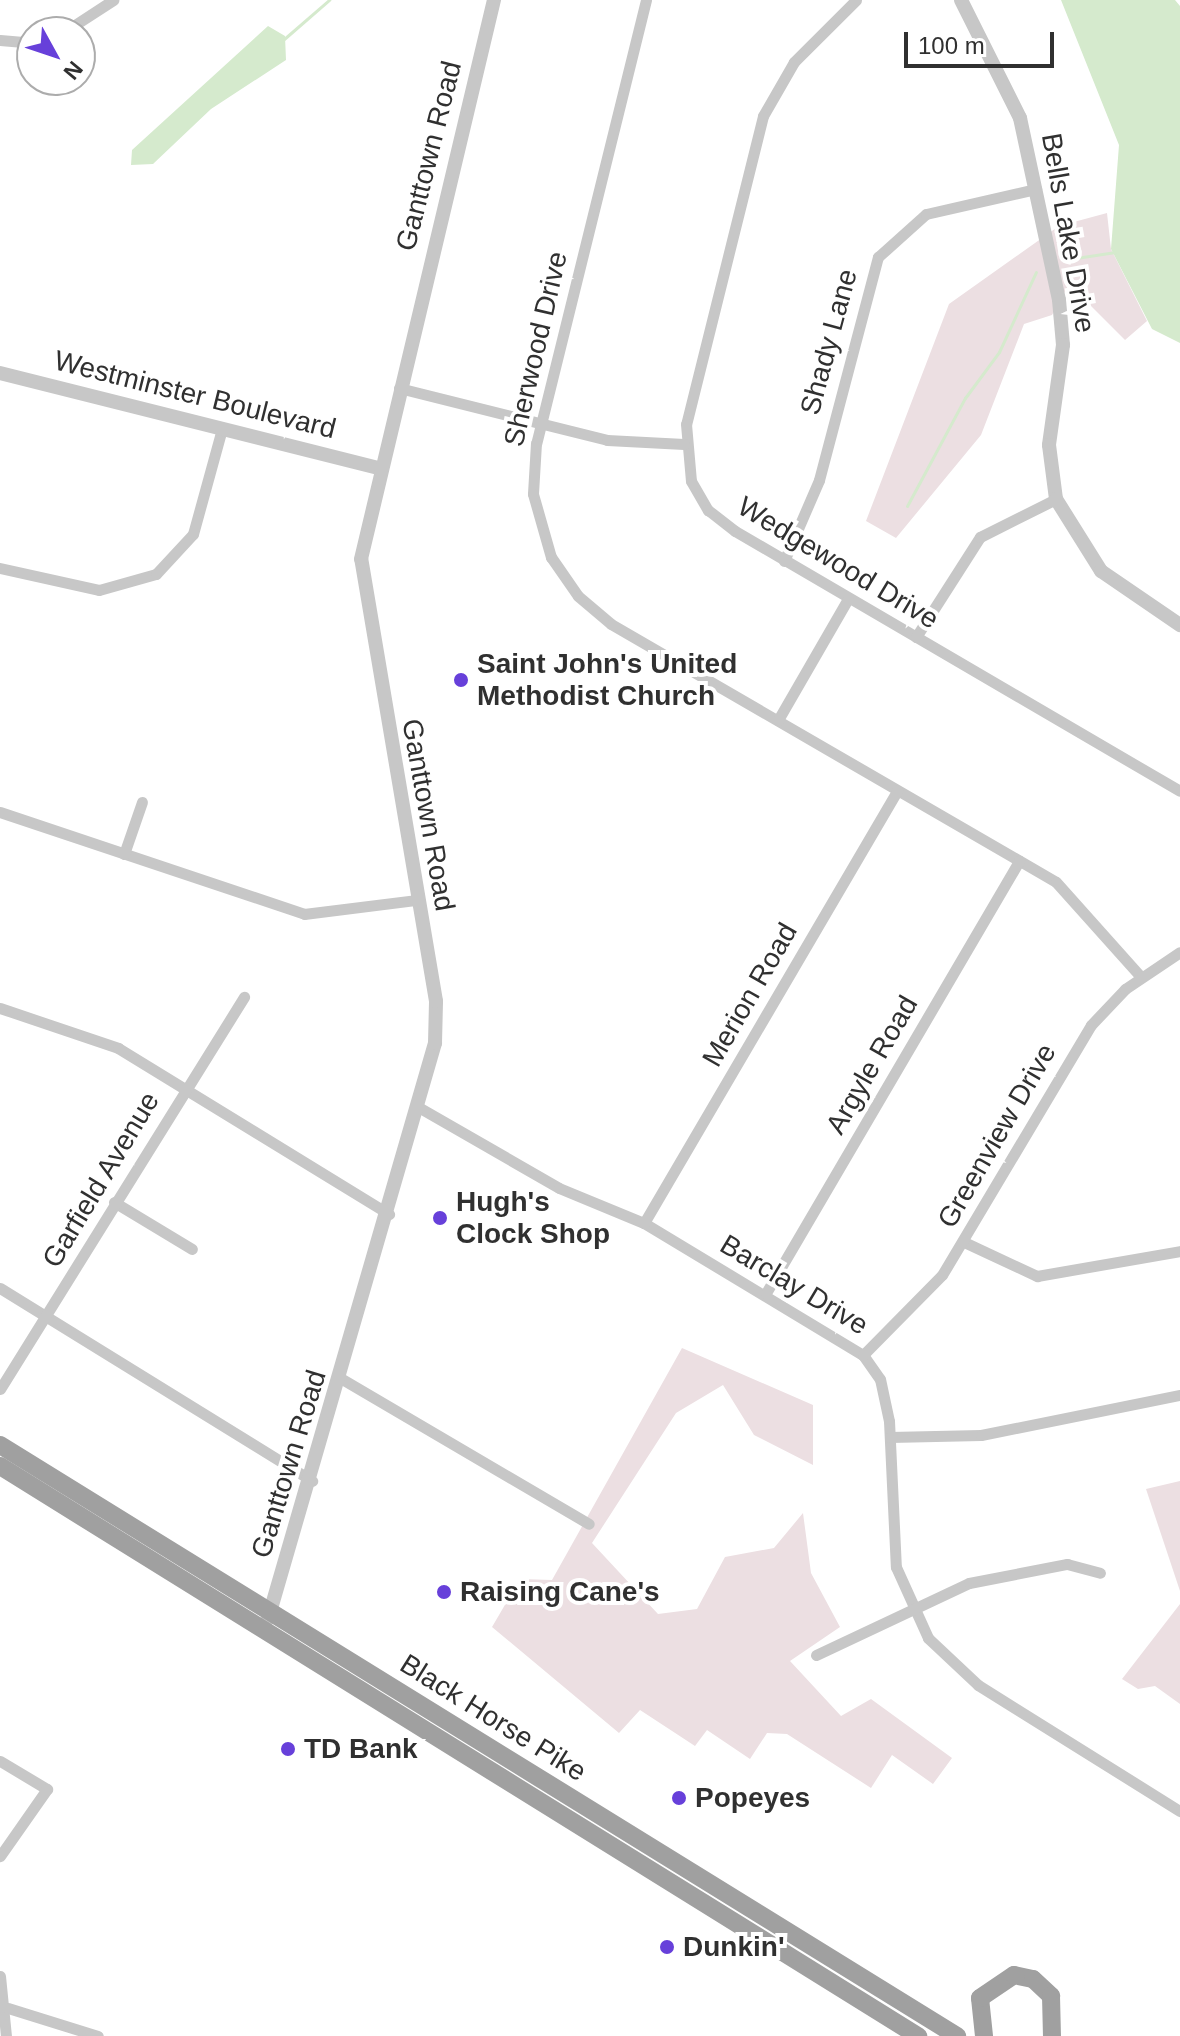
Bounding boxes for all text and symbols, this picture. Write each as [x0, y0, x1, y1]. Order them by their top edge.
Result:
north arrow [16, 16, 96, 96]
scale bar [908, 16, 1058, 66]
text: 100 m [918, 32, 985, 59]
text: N [59, 56, 88, 85]
street label: Ganttown Road [389, 58, 469, 254]
street label: Bells Lake Drive [1034, 130, 1102, 336]
street label: Sherwood Drive [497, 248, 575, 450]
street label: Shady Lane [793, 265, 865, 419]
street label: Westminster Boulevard [51, 344, 339, 446]
street label: Wedgewood Drive [732, 490, 944, 636]
place label: Saint John's United Methodist Church [477, 647, 737, 713]
marker: Saint John's United Methodist Church [452, 671, 470, 689]
street label: Ganttown Road [395, 716, 461, 914]
street label: Merion Road [695, 917, 805, 1073]
street label: Argyle Road [819, 990, 925, 1140]
street label: Greenview Drive [931, 1038, 1063, 1234]
street label: Garfield Avenue [35, 1086, 167, 1274]
place label: Hugh's Clock Shop [456, 1185, 610, 1251]
marker: Hugh's Clock Shop [431, 1209, 449, 1227]
street label: Barclay Drive [714, 1228, 874, 1342]
street label: Ganttown Road [244, 1366, 334, 1562]
place label: Raising Cane's [460, 1575, 660, 1609]
marker: Raising Cane's [435, 1583, 453, 1601]
street label: Black Horse Pike [394, 1647, 592, 1789]
place label: TD Bank [304, 1732, 418, 1766]
marker: TD Bank [279, 1740, 297, 1758]
place label: Popeyes [695, 1781, 810, 1815]
marker: Popeyes [670, 1789, 688, 1807]
place label: Dunkin' [683, 1930, 785, 1964]
marker: Dunkin' [658, 1938, 676, 1956]

